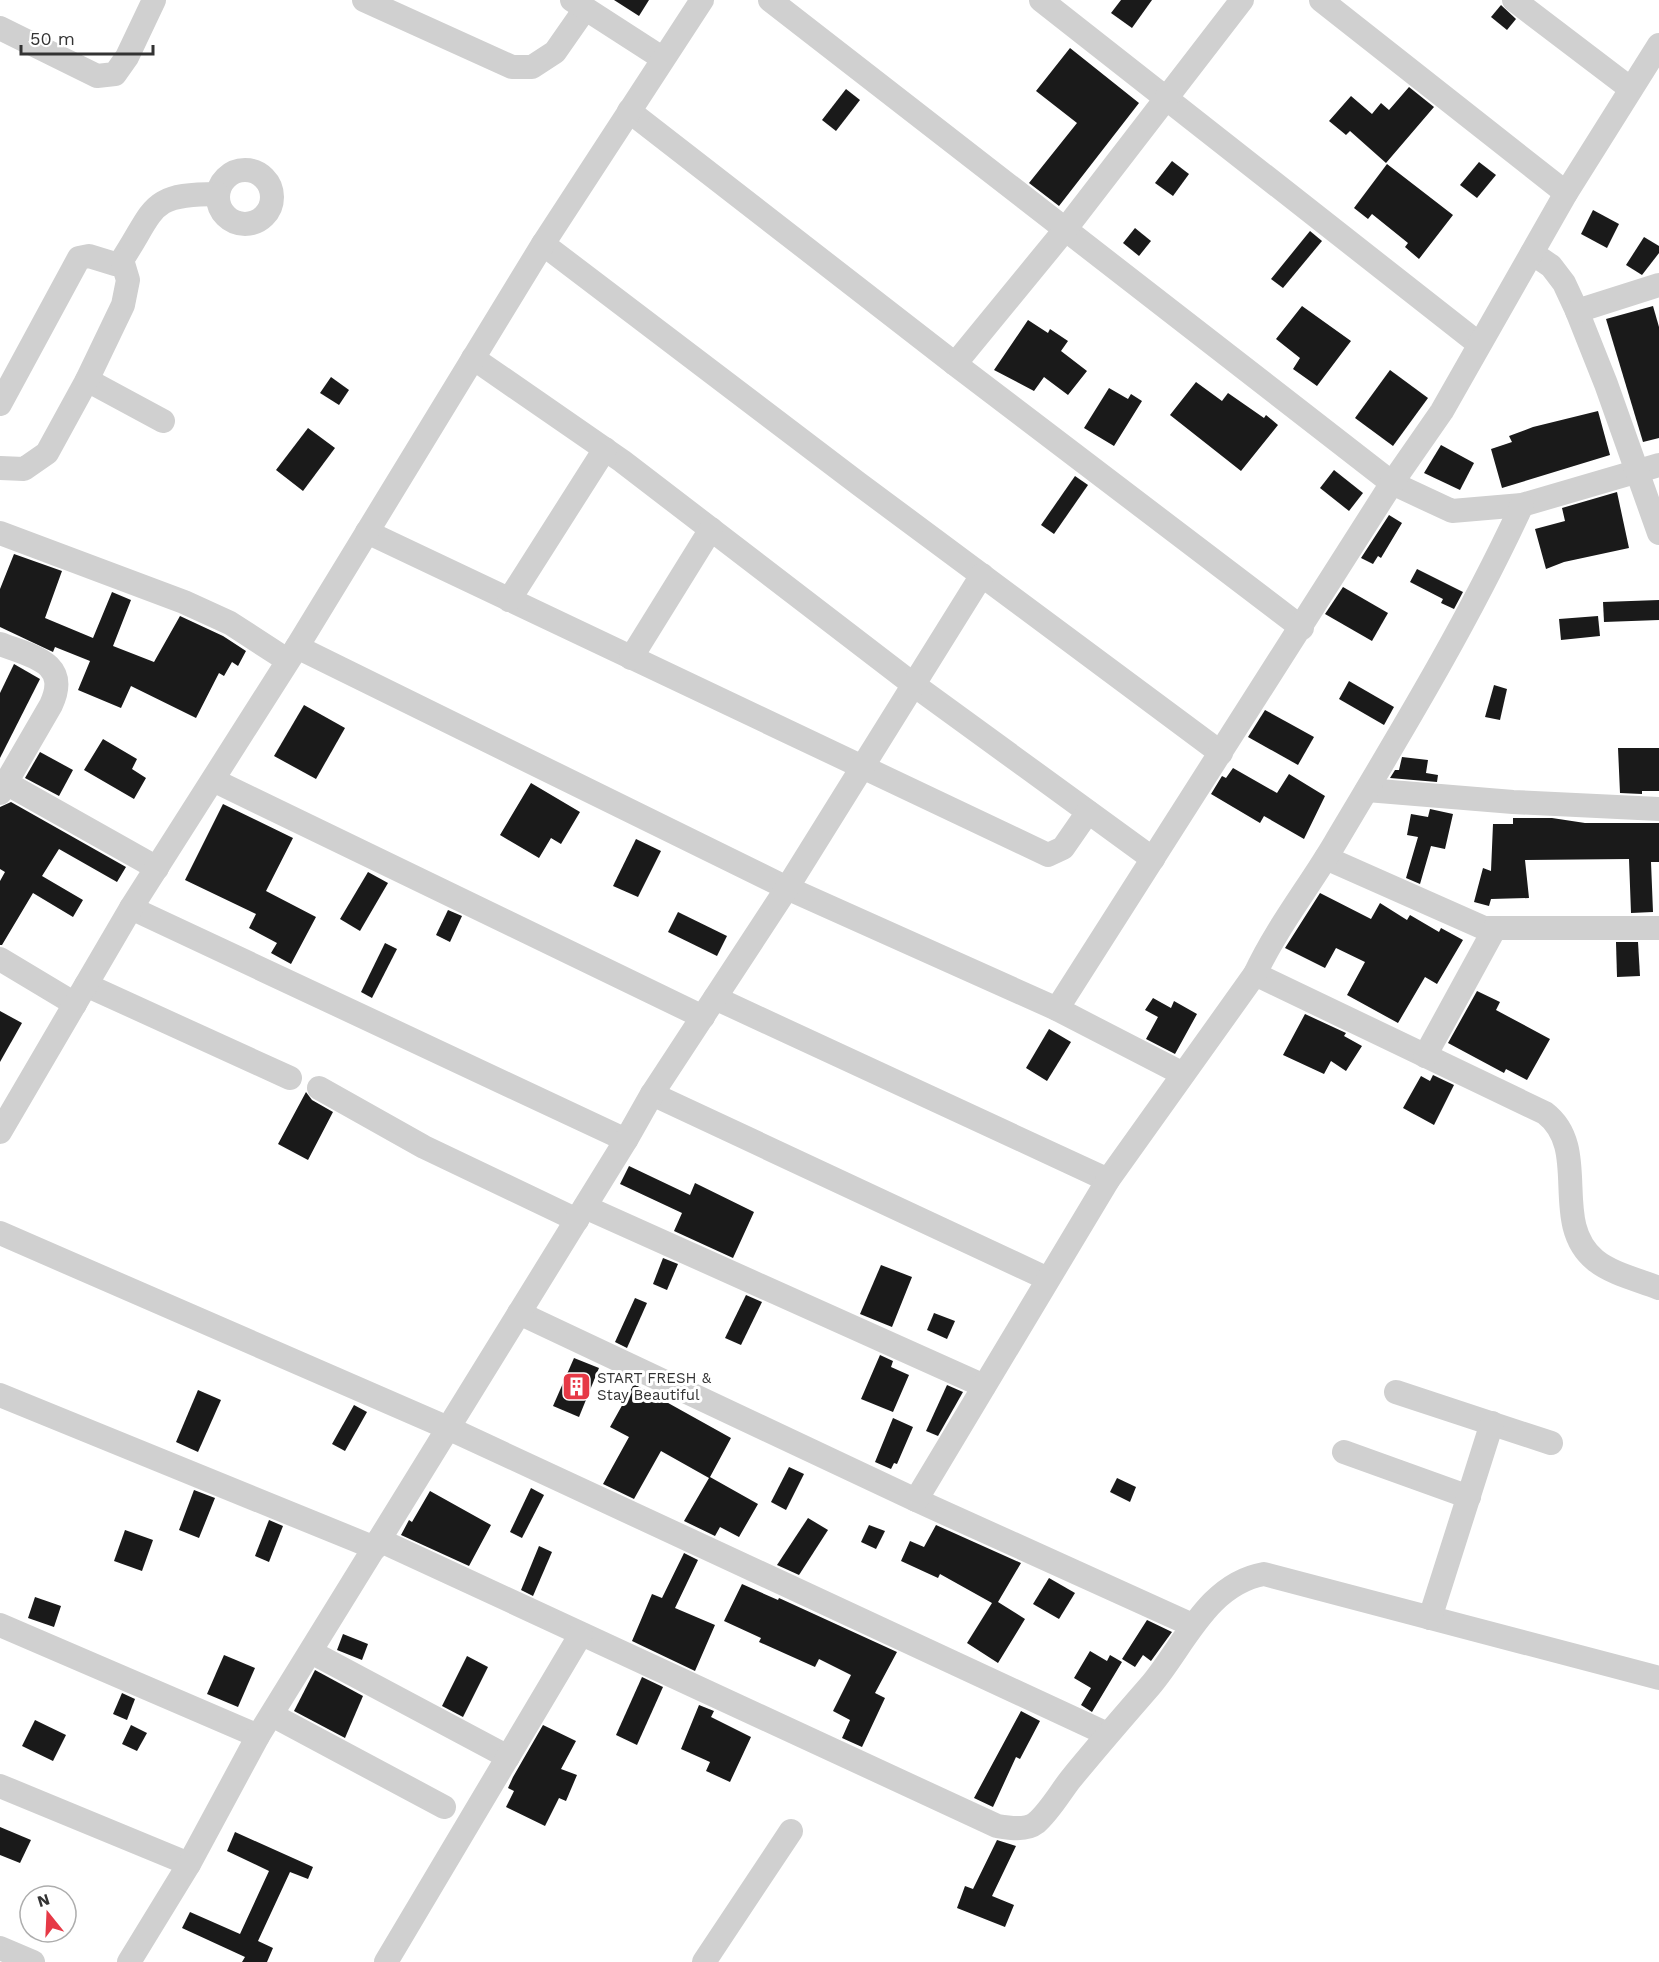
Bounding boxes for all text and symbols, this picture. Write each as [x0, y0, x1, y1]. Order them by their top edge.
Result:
scale bar [21, 18, 153, 56]
text: 50 m [30, 28, 75, 49]
place label: START FRESH & Stay Beautiful [597, 1369, 712, 1404]
building icon: START FRESH & Stay Beautiful [560, 1371, 592, 1403]
north arrow [18, 1884, 78, 1944]
text: N [35, 1889, 52, 1911]

